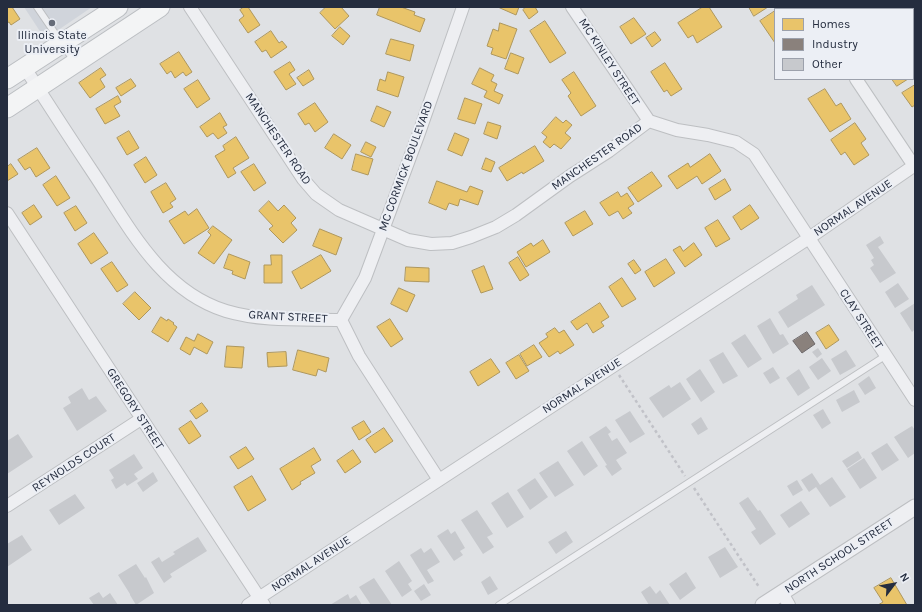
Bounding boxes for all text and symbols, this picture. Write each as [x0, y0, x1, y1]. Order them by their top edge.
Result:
legend [774, 8, 914, 80]
street label: MC KINLEY STREET [575, 16, 643, 108]
text: Homes [812, 17, 850, 31]
marker: Illinois State University [47, 18, 57, 28]
place label: Illinois State University [17, 29, 87, 57]
text: Industry [812, 37, 858, 51]
text: Other [812, 57, 842, 71]
street label: MANCHESTER ROAD [242, 90, 314, 188]
street label: MC CORMICK BOULEVARD [376, 99, 436, 233]
street label: MANCHESTER ROAD [549, 120, 645, 194]
street label: NORMAL AVENUE [811, 176, 895, 240]
street label: CLAY STREET [836, 286, 886, 352]
street label: GRANT STREET [248, 308, 328, 326]
street label: NORMAL AVENUE [540, 355, 624, 417]
street label: GREGORY STREET [103, 366, 167, 452]
street label: REYNOLDS COURT [30, 431, 118, 495]
street label: NORTH SCHOOL STREET [782, 515, 896, 597]
street label: NORMAL AVENUE [269, 533, 353, 595]
north arrow [874, 564, 914, 604]
text: N [897, 571, 912, 584]

